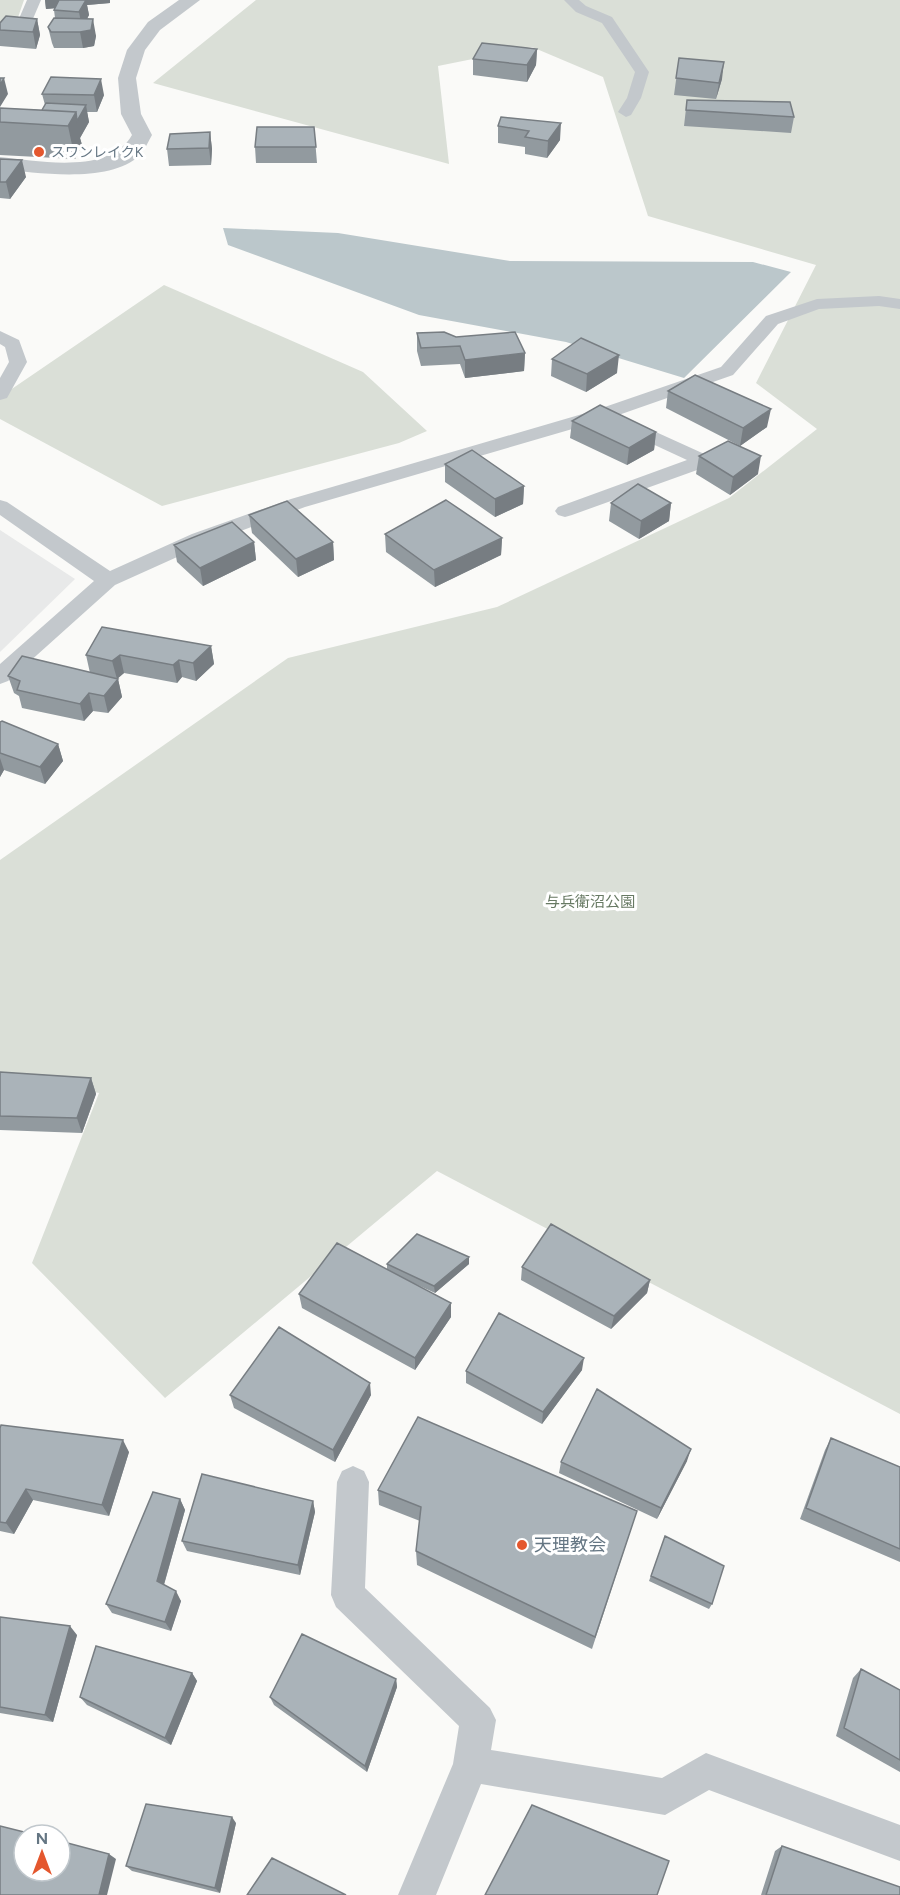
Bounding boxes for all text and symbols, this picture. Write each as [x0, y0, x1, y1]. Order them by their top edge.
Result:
place label: スワンレイクK [51, 144, 144, 161]
marker: スワンレイクK [32, 145, 46, 159]
park label: 与兵衛沼公園 [545, 893, 635, 911]
place label: 天理教会 [534, 1534, 606, 1556]
marker: 天理教会 [515, 1538, 529, 1552]
north arrow [12, 1823, 72, 1883]
text: N [36, 1829, 48, 1848]

